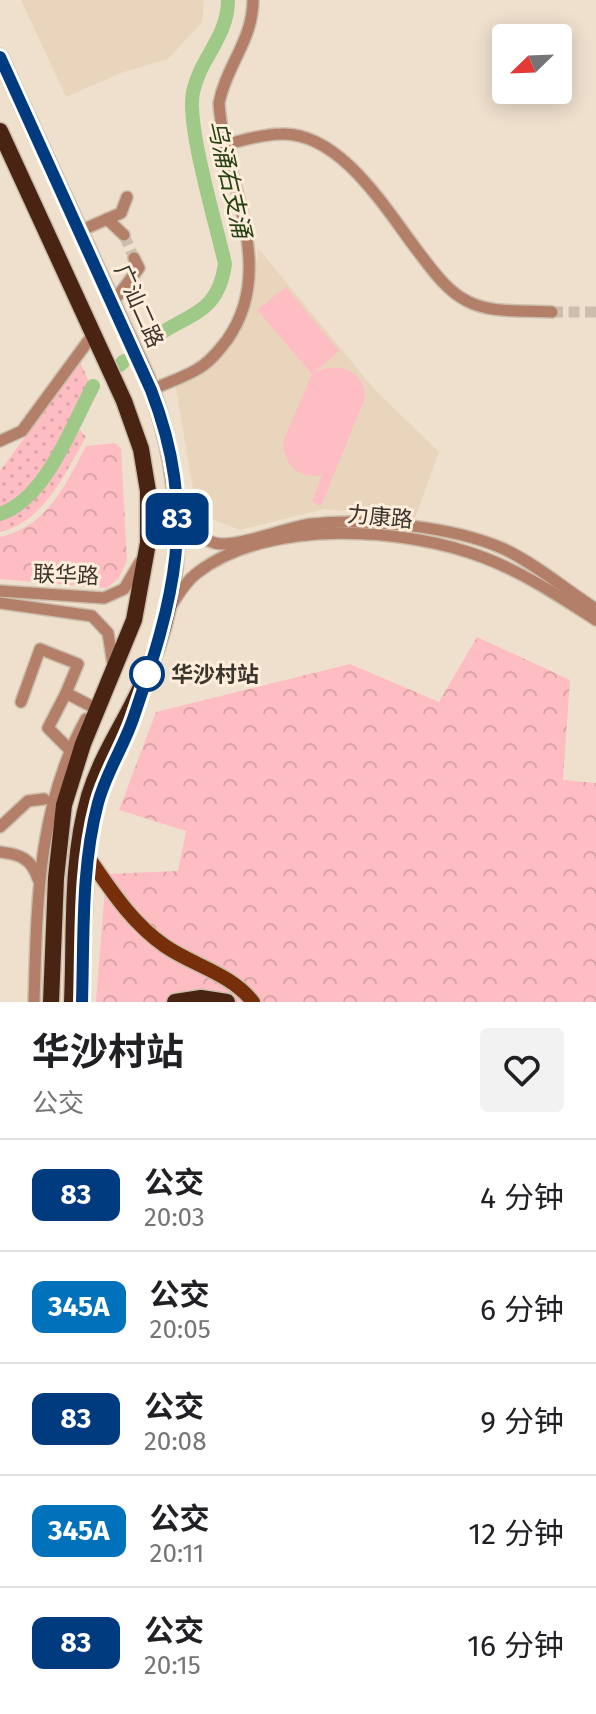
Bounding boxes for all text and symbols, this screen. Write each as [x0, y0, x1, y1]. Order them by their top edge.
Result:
north arrow [492, 24, 572, 104]
map controls [492, 24, 572, 104]
water label: 乌涌右支涌 [202, 117, 257, 244]
street label: 广汕二路 [109, 260, 169, 352]
line badge: 83 [141, 493, 213, 545]
street label: 力康路 [346, 501, 414, 533]
text: 83 [162, 502, 192, 535]
street label: 联华路 [33, 560, 99, 590]
marker: 华沙村站 [130, 657, 164, 691]
place label: 华沙村站 [171, 661, 259, 688]
button: heart [480, 1028, 564, 1112]
text: 华沙村站 [32, 1029, 184, 1075]
text: 公交 [32, 1088, 84, 1119]
text: 公交 [144, 1165, 204, 1201]
text: 83 [61, 1178, 91, 1211]
text: 4 分钟 [480, 1180, 564, 1216]
text: 20:03 [144, 1202, 205, 1233]
text: 公交 [150, 1277, 210, 1313]
text: 345A [48, 1290, 110, 1323]
text: 6 分钟 [480, 1292, 564, 1328]
text: 20:05 [150, 1314, 211, 1345]
text: 公交 [144, 1389, 204, 1425]
text: 83 [61, 1402, 91, 1435]
text: 9 分钟 [480, 1404, 564, 1440]
text: 20:08 [144, 1426, 206, 1457]
text: 公交 [150, 1501, 210, 1537]
text: 345A [48, 1514, 110, 1547]
text: 12 分钟 [468, 1516, 564, 1552]
text: 20:11 [150, 1538, 204, 1569]
text: 公交 [144, 1613, 204, 1649]
text: 83 [61, 1626, 91, 1659]
text: 16 分钟 [467, 1628, 564, 1664]
text: 20:15 [144, 1650, 201, 1681]

